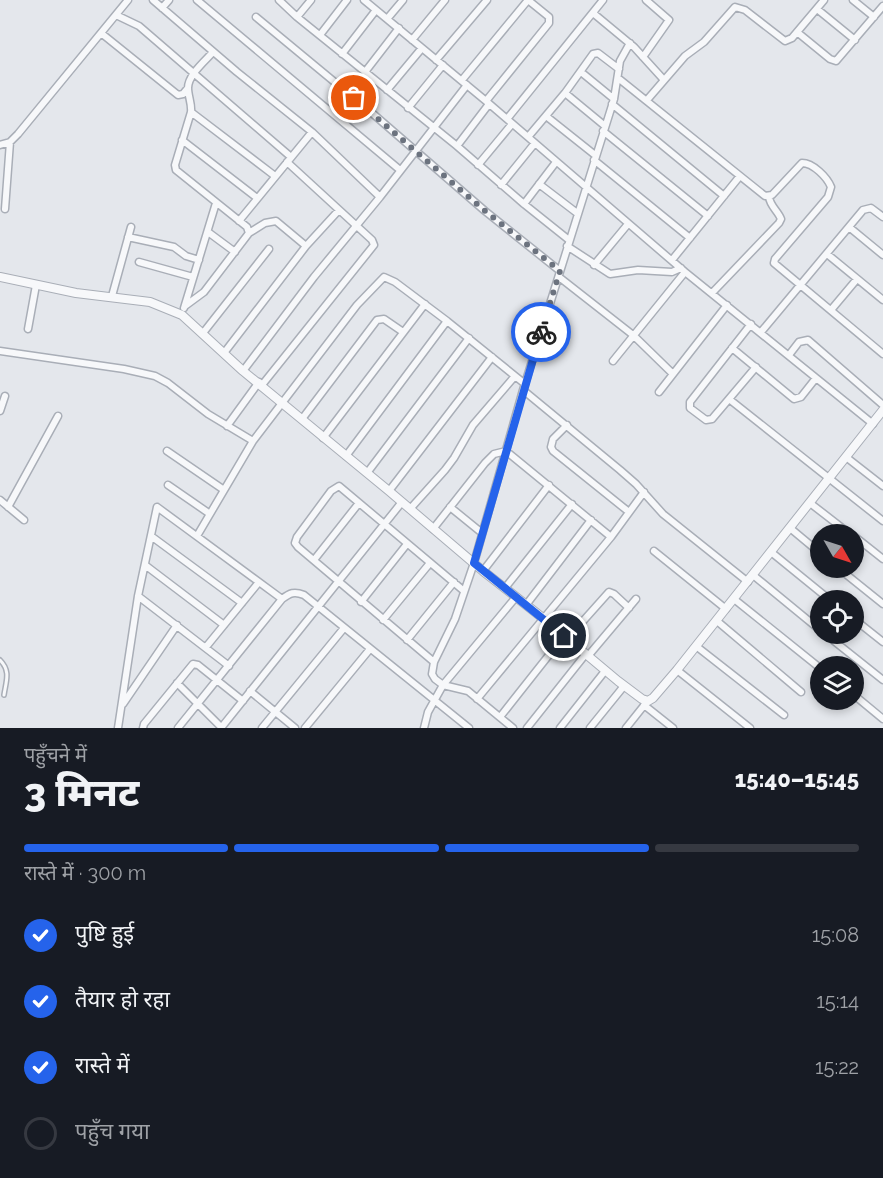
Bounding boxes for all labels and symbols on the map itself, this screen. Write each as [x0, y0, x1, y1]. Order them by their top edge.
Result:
pin [328, 72, 379, 123]
courier [511, 302, 571, 362]
north arrow [810, 524, 864, 578]
pin [538, 610, 589, 661]

